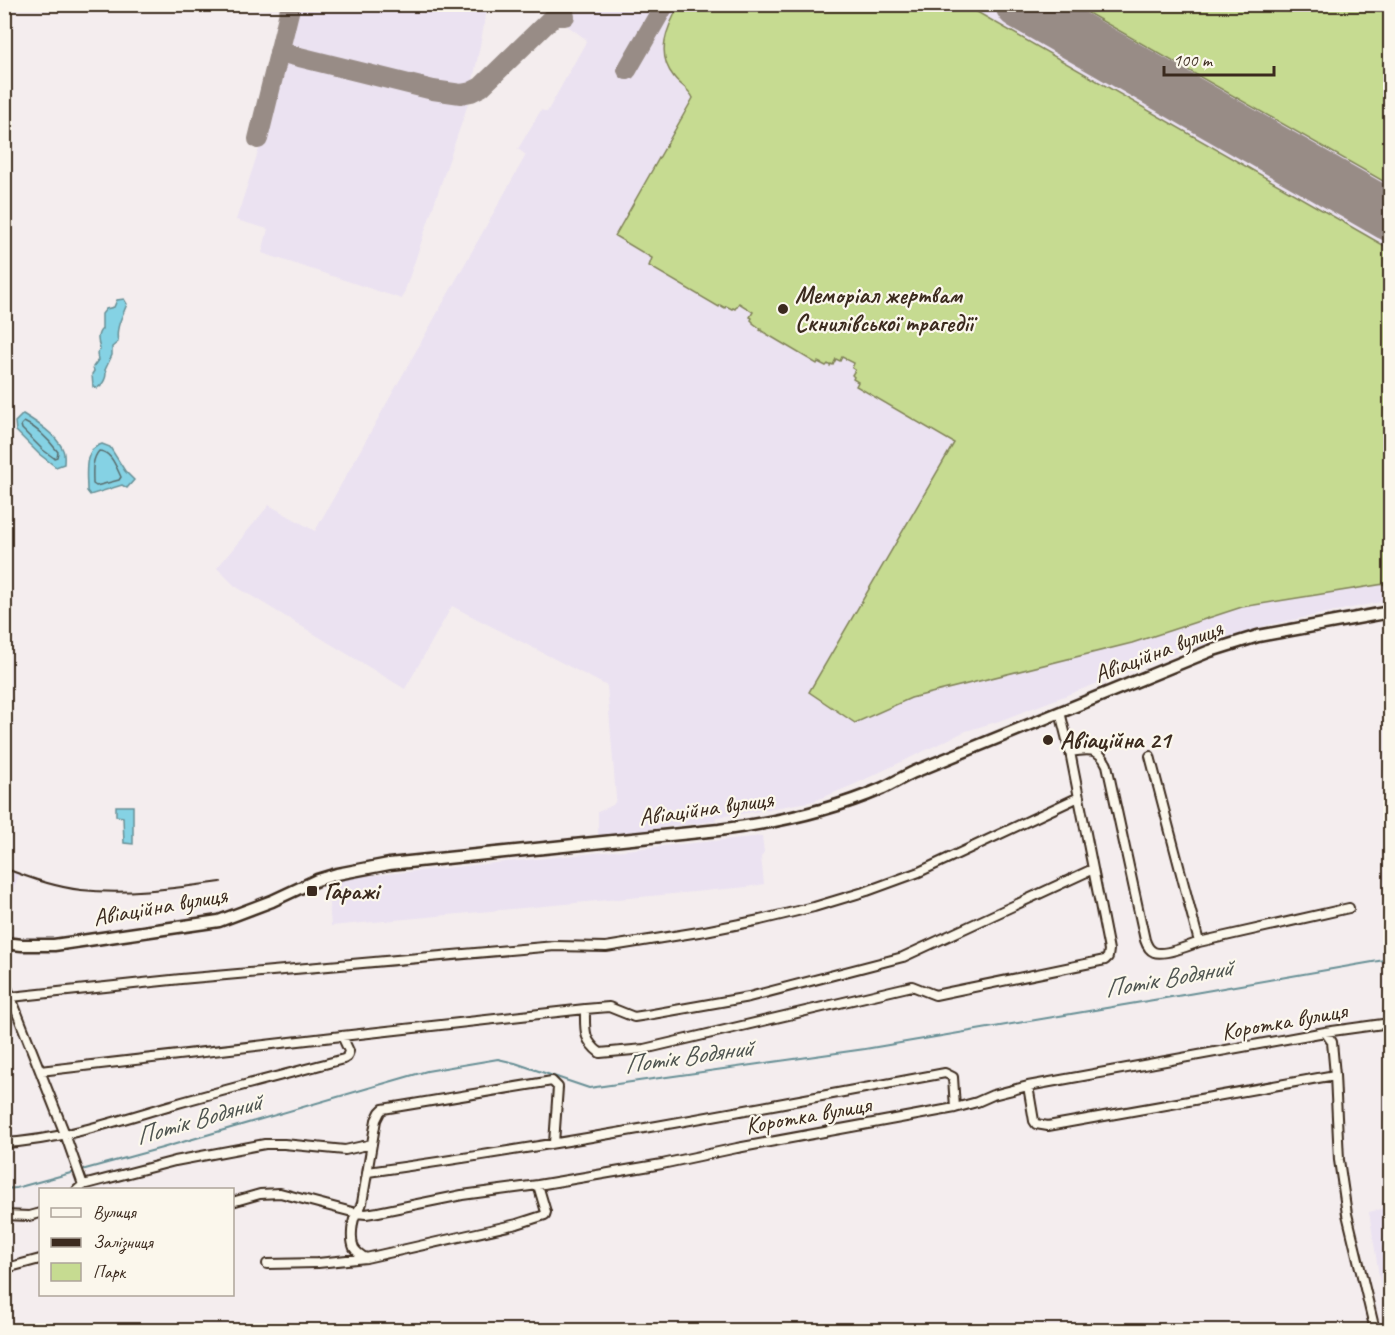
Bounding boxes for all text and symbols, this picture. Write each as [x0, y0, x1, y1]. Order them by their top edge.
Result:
scale bar [1164, 39, 1274, 77]
text: 100 m [1173, 49, 1214, 71]
place label: Меморіал жертвам Скнилівської трагедії [795, 280, 978, 338]
marker: Меморіал жертвам Скнилівської трагедії [776, 302, 790, 316]
street label: Авіаційна вулиця [1089, 612, 1228, 689]
place label: Авіаційна 21 [1060, 725, 1174, 755]
marker: Авіаційна 21 [1041, 733, 1055, 747]
street label: Авіаційна вулиця [637, 784, 776, 832]
place label: Гаражі [324, 876, 382, 906]
street label: Авіаційна вулиця [91, 879, 231, 933]
marker: Гаражі [305, 884, 319, 898]
water label: Потік Водяний [1102, 950, 1239, 1005]
street label: Коротка вулиця [1219, 995, 1351, 1047]
water label: Потік Водяний [622, 1030, 759, 1081]
water label: Потік Водяний [131, 1084, 270, 1153]
street label: Коротка вулиця [743, 1089, 875, 1141]
legend [39, 1188, 234, 1296]
text: Вулиця [93, 1201, 137, 1223]
text: Залізниця [93, 1231, 154, 1254]
text: Парк [93, 1261, 127, 1283]

